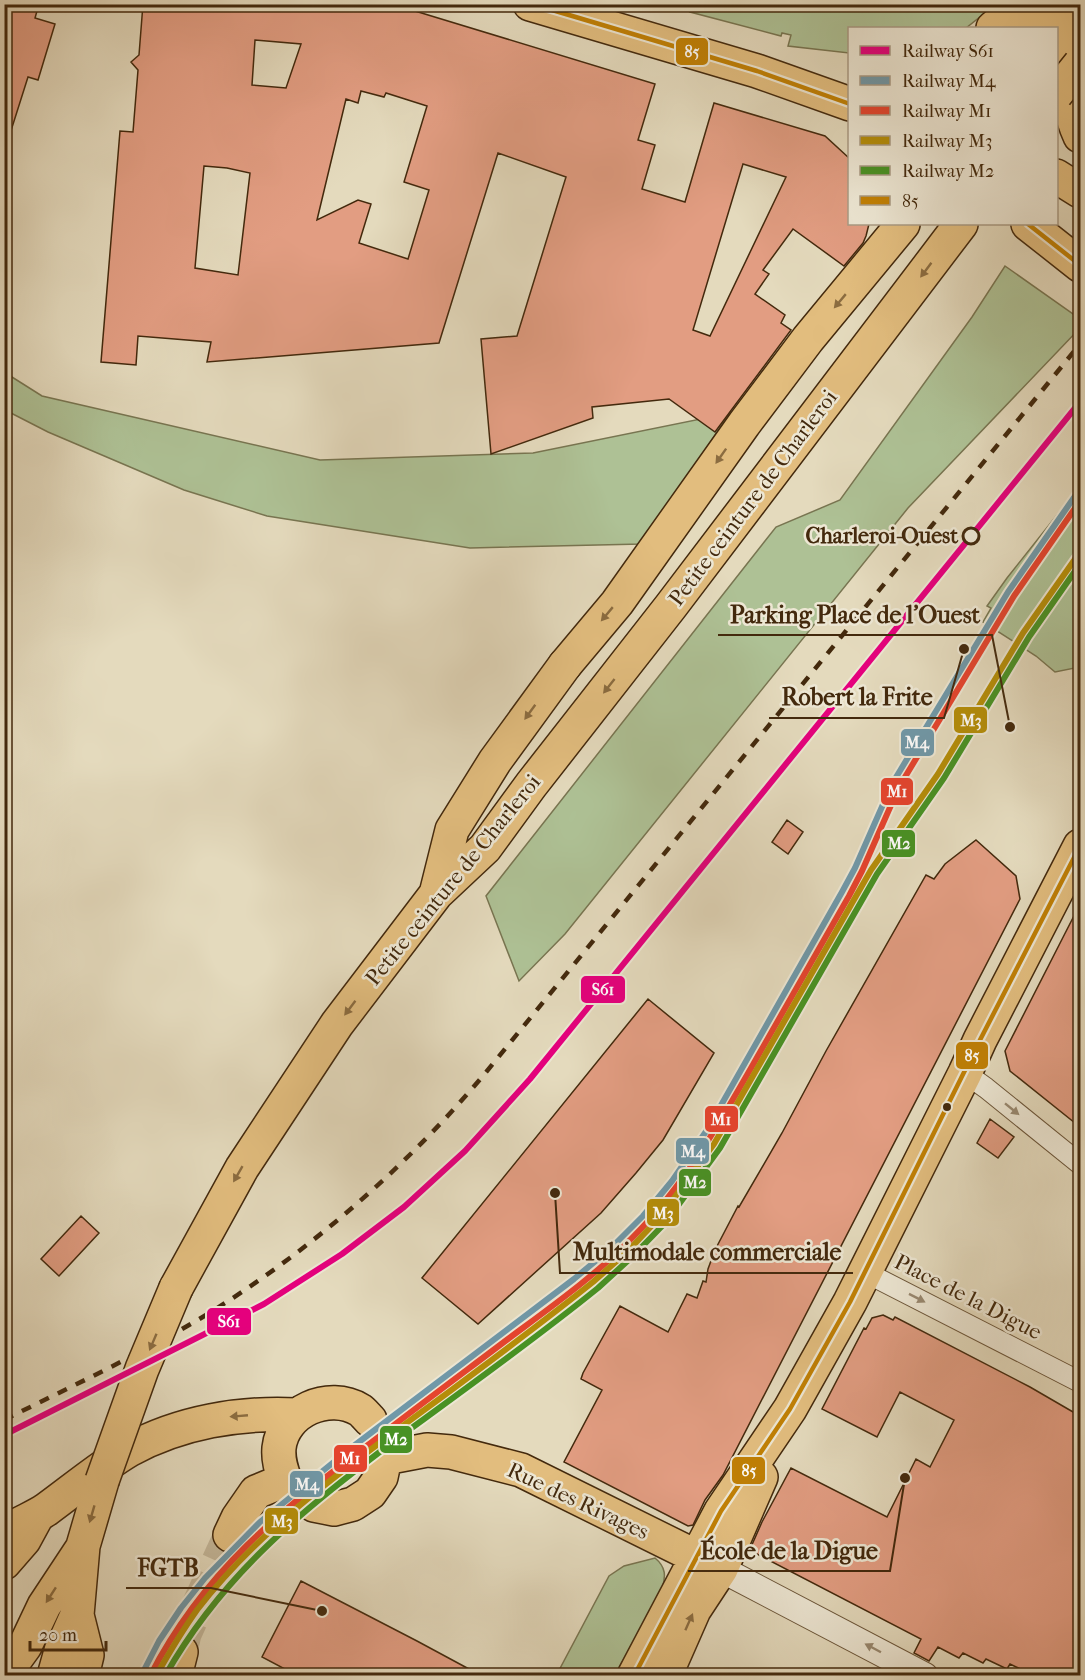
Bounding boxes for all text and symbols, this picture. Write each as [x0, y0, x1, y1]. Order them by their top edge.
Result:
legend [848, 27, 1058, 225]
line badge: 85 [675, 37, 709, 66]
text: Railway S61 [902, 41, 994, 62]
text: 85 [685, 42, 700, 61]
text: Railway M4 [902, 71, 996, 92]
text: Railway M1 [902, 101, 991, 122]
text: Railway M3 [902, 131, 992, 152]
text: Railway M2 [902, 161, 994, 182]
text: 85 [902, 191, 919, 212]
one-way arrow [920, 262, 932, 278]
one-way arrow [834, 293, 847, 308]
street label: Petite ceinture de Charleroi [663, 384, 843, 611]
one-way arrow [715, 447, 727, 463]
place label: Charleroi-Ouest [806, 523, 959, 549]
marker: Charleroi-Ouest [962, 527, 980, 545]
callout: Parking Place de l'Ouest [718, 593, 992, 635]
text: Parking Place de l'Ouest [730, 601, 981, 629]
one-way arrow [601, 606, 614, 621]
callout: Robert la Frite [769, 676, 944, 718]
one-way arrow [603, 678, 615, 693]
text: Robert la Frite [782, 683, 933, 711]
one-way arrow [524, 703, 536, 719]
line badge: M3 [953, 706, 988, 734]
text: M3 [959, 711, 982, 731]
line badge: M4 [900, 728, 935, 757]
text: M4 [904, 733, 931, 753]
street label: Petite ceinture de Charleroi [360, 769, 546, 991]
line badge: M1 [880, 777, 914, 806]
text: M1 [886, 782, 907, 801]
line badge: M2 [881, 829, 916, 858]
text: M2 [887, 834, 910, 853]
line badge: S61 [580, 975, 626, 1004]
text: S61 [592, 980, 615, 999]
one-way arrow [343, 1000, 356, 1016]
line badge: 85 [955, 1041, 989, 1070]
text: 85 [965, 1046, 980, 1065]
unlabelled marker [941, 1101, 953, 1113]
one-way arrow [1004, 1102, 1019, 1115]
line badge: M1 [704, 1105, 739, 1133]
text: M1 [710, 1110, 731, 1129]
line badge: M4 [675, 1137, 710, 1165]
text: M4 [680, 1142, 707, 1162]
one-way arrow [233, 1166, 244, 1182]
line badge: M2 [678, 1168, 712, 1197]
text: M2 [683, 1173, 706, 1192]
line badge: M3 [646, 1198, 680, 1227]
text: M3 [651, 1204, 674, 1224]
callout: Multimodale commerciale [560, 1231, 853, 1273]
text: Multimodale commerciale [573, 1238, 841, 1266]
street label: Place de la Digue [890, 1249, 1046, 1345]
one-way arrow [909, 1293, 926, 1303]
line badge: S61 [206, 1307, 252, 1336]
text: S61 [218, 1312, 241, 1331]
one-way arrow [148, 1333, 158, 1351]
one-way arrow [229, 1411, 248, 1421]
line badge: M2 [379, 1425, 413, 1454]
text: M2 [384, 1430, 407, 1449]
line badge: M1 [333, 1444, 368, 1473]
text: M1 [339, 1449, 360, 1468]
line badge: 85 [731, 1456, 766, 1485]
street label: Rue des Rivages [503, 1457, 653, 1545]
text: 85 [742, 1461, 757, 1480]
line badge: M4 [289, 1470, 324, 1498]
text: M4 [294, 1475, 321, 1495]
one-way arrow [87, 1505, 97, 1523]
line badge: M3 [264, 1507, 299, 1535]
text: M3 [270, 1512, 293, 1532]
callout: École de la Digue [688, 1529, 890, 1571]
text: École de la Digue [700, 1535, 878, 1565]
callout: FGTB [126, 1546, 211, 1588]
text: FGTB [136, 1554, 199, 1582]
one-way arrow [46, 1587, 57, 1603]
one-way arrow [684, 1613, 694, 1631]
scale bar [30, 1614, 106, 1652]
text: 20 m [39, 1625, 77, 1646]
one-way arrow [864, 1643, 881, 1653]

